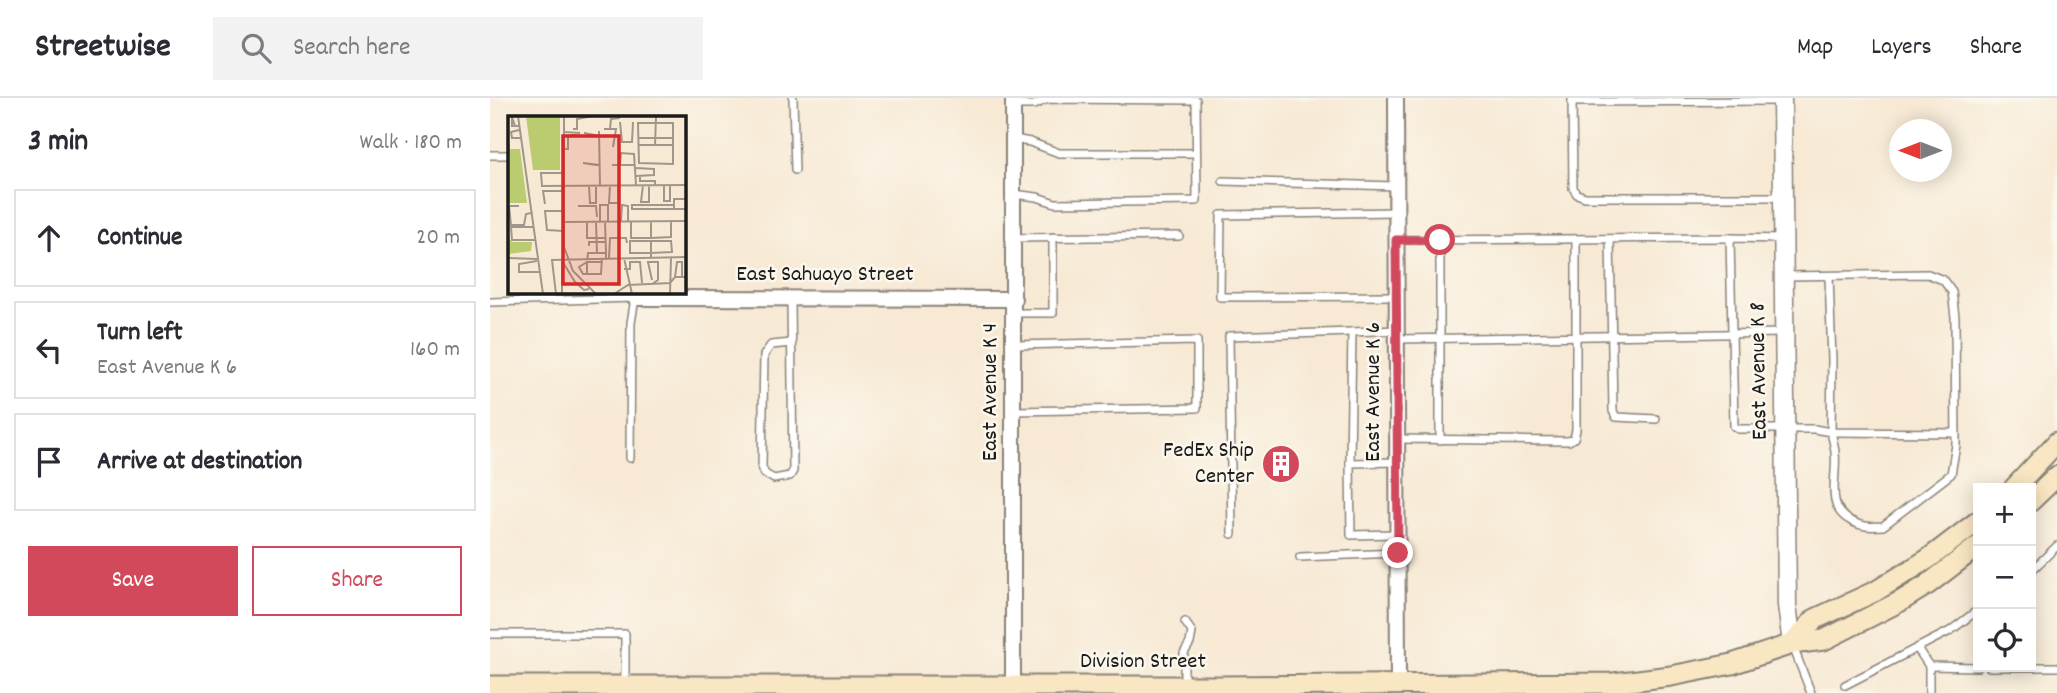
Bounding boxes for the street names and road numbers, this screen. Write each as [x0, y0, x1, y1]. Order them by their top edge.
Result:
street label: East Sahuayo Street [736, 259, 914, 292]
street label: East Avenue K 8 [1742, 302, 1778, 440]
street label: East Avenue K 6 [1358, 322, 1391, 462]
street label: East Avenue K 4 [975, 323, 1008, 461]
street label: Division Street [1080, 646, 1206, 679]

